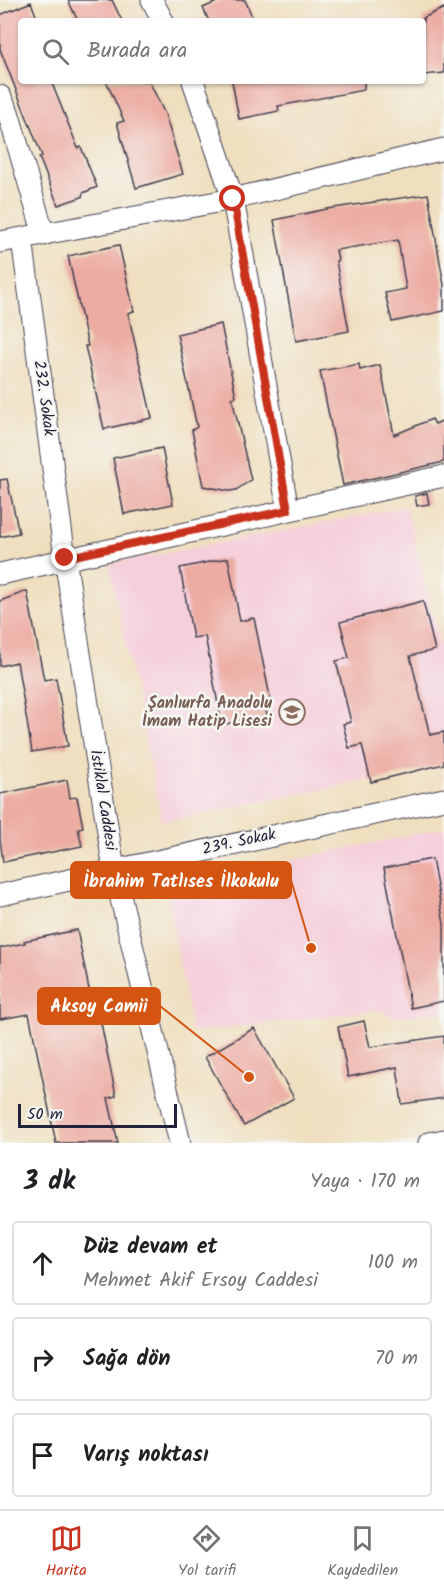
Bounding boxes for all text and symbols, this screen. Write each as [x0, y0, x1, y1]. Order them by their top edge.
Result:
search box [18, 18, 426, 84]
text: Burada ara [87, 34, 187, 69]
icon: search [39, 35, 72, 68]
route start [219, 185, 245, 211]
street label: 232. Sokak [26, 359, 62, 438]
route end [51, 544, 77, 570]
place label: Şanlıurfa Anadolu İmam Hatip Lisesi [142, 691, 273, 734]
school or university icon: Şanlıurfa Anadolu İmam Hatip Lisesi [277, 697, 307, 727]
street label: İstiklal Caddesi [83, 748, 124, 853]
street label: 239. Sokak [200, 822, 279, 862]
callout: İbrahim Tatlıses İlkokulu [71, 862, 291, 898]
text: İbrahim Tatlıses İlkokulu [83, 868, 279, 897]
callout: Aksoy Camii [38, 988, 160, 1024]
text: Aksoy Camii [50, 993, 148, 1022]
scale bar [18, 1101, 177, 1128]
text: 50 m [27, 1102, 63, 1127]
text: 3 dk [24, 1161, 75, 1203]
text: Yaya · 170 m [310, 1166, 420, 1198]
text: Düz devam et [83, 1230, 217, 1265]
icon: ahead [26, 1247, 59, 1280]
text: 100 m [368, 1247, 418, 1279]
text: Mehmet Akif Ersoy Caddesi [83, 1265, 318, 1297]
text: Sağa dön [83, 1342, 170, 1377]
icon: right [26, 1343, 59, 1376]
text: 70 m [375, 1343, 418, 1375]
text: Varış noktası [83, 1438, 209, 1473]
icon: arrive [26, 1439, 59, 1472]
tab: Harita [46, 1522, 87, 1583]
tab: Yol tarifi [178, 1522, 236, 1583]
tab: Kaydedilen [327, 1522, 398, 1583]

